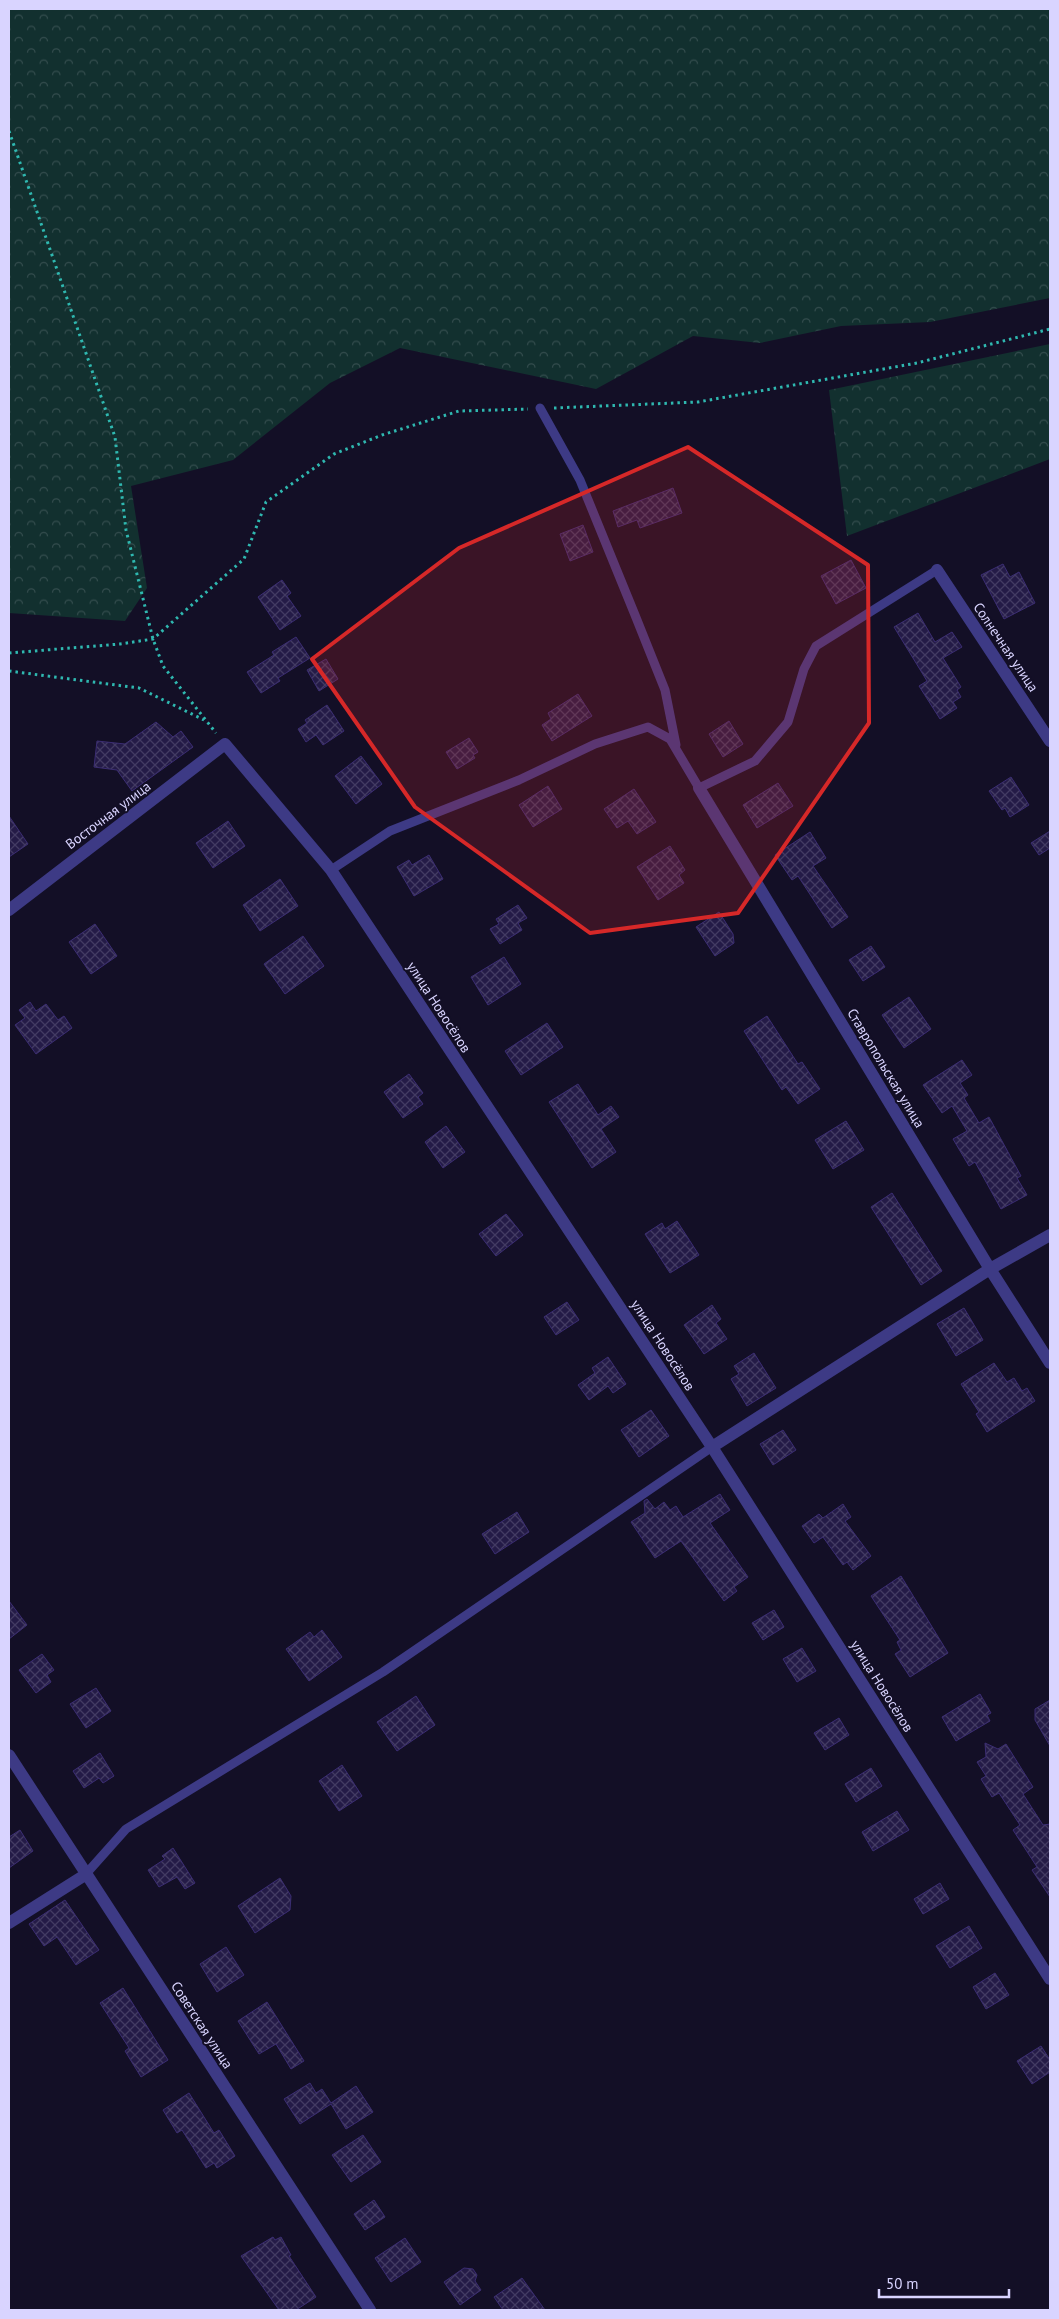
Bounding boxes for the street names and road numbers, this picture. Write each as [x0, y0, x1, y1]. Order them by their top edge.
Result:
street label: Солнечная улица [969, 599, 1043, 695]
street label: Восточная улица [62, 777, 154, 853]
street label: улица Новосёлов [403, 958, 475, 1056]
street label: Ставропольская улица [843, 1005, 929, 1131]
street label: улица Новосёлов [627, 1296, 699, 1394]
street label: улица Новосёлов [847, 1637, 917, 1735]
street label: Советская улица [167, 1978, 237, 2072]

